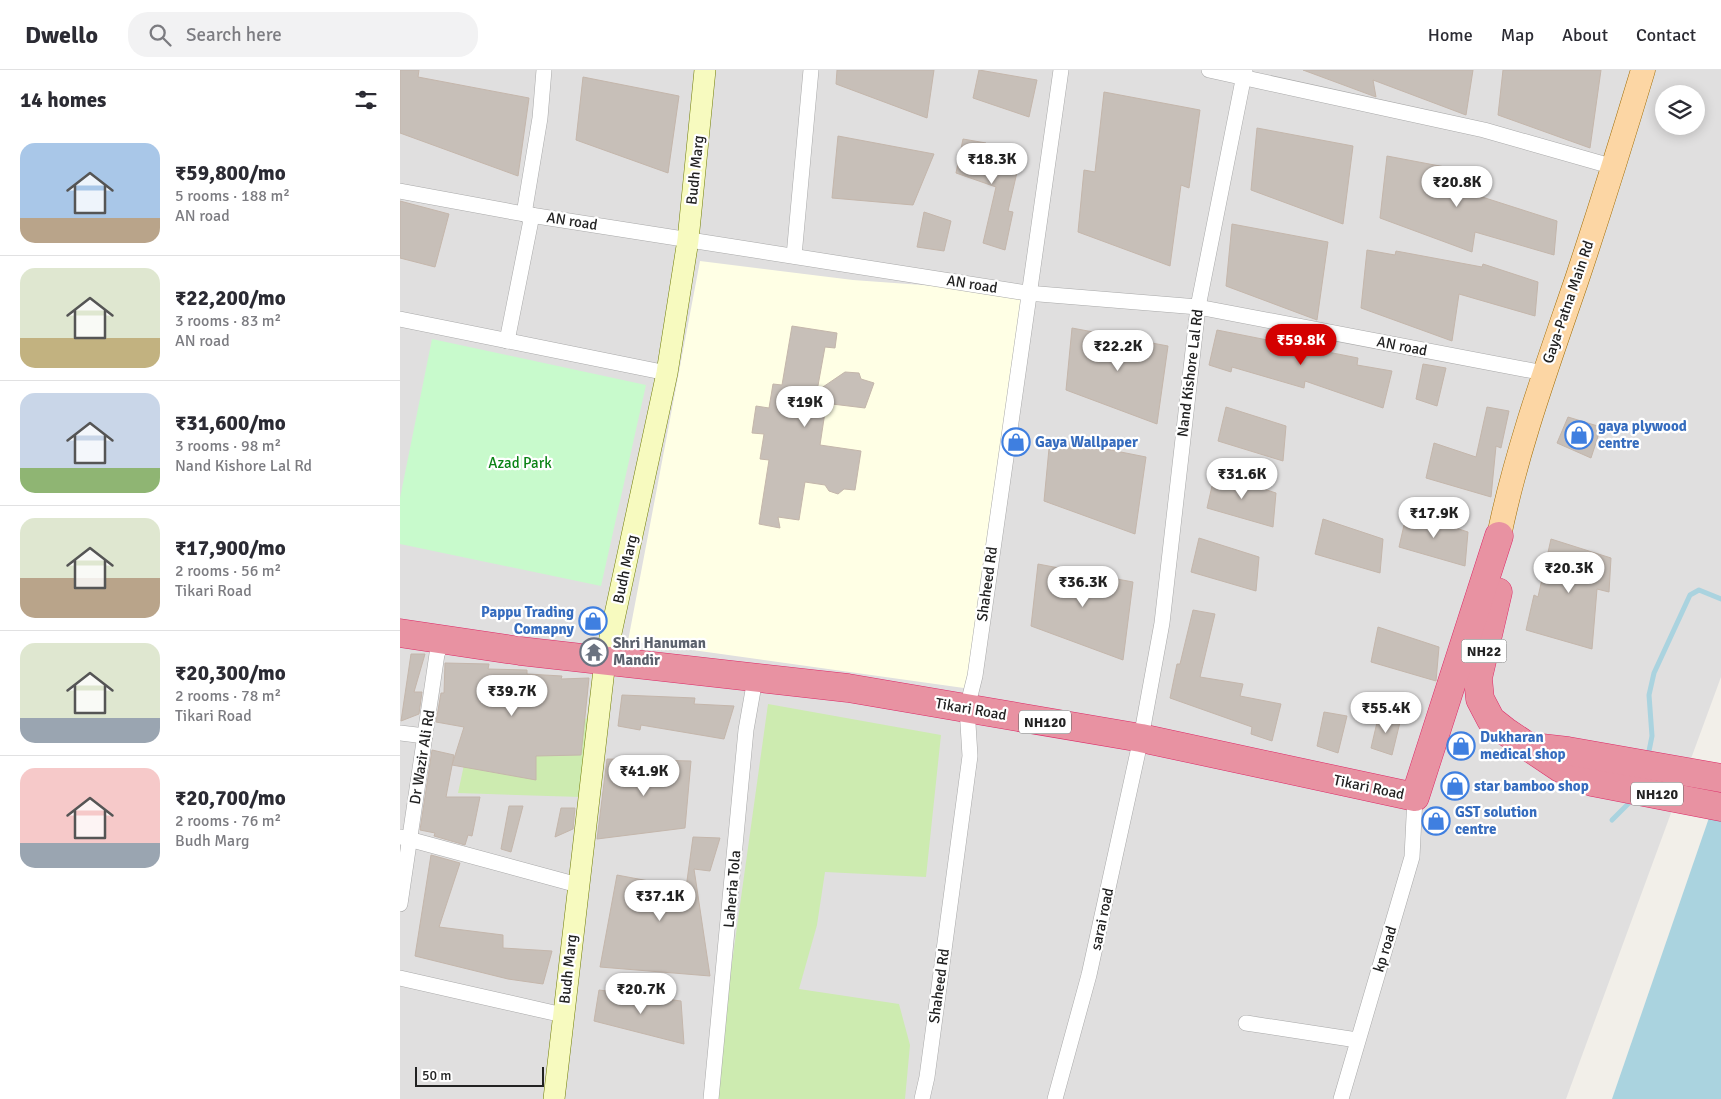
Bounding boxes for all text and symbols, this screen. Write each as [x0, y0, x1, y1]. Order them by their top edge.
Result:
search box [128, 12, 478, 57]
text: Dwello [25, 20, 98, 50]
icon: search [146, 21, 174, 49]
text: Search here [186, 23, 282, 47]
text: Home [1428, 24, 1473, 46]
text: Map [1501, 24, 1534, 46]
text: About [1562, 24, 1608, 46]
text: Contact [1636, 24, 1696, 46]
map controls [1655, 85, 1705, 135]
button: layers [1655, 85, 1705, 135]
icon: filters [352, 86, 380, 114]
text: 14 homes [20, 87, 106, 113]
street label: Budh Marg [682, 134, 708, 206]
pin: ₹18.3K [951, 142, 1033, 185]
text: ₹18.3K [967, 149, 1017, 169]
text: ₹59,800/mo [175, 160, 286, 186]
icon: home [60, 163, 120, 223]
pin: ₹20.8K [1416, 166, 1498, 208]
text: ₹20.8K [1432, 172, 1482, 192]
text: 5 rooms · 188 m² [175, 186, 290, 206]
text: AN road [175, 206, 230, 226]
street label: AN road [545, 208, 599, 234]
street label: Gaya-Patna Main Rd [1539, 238, 1597, 366]
street label: AN road [945, 271, 999, 297]
text: ₹22,200/mo [175, 285, 286, 311]
icon: home [60, 288, 120, 348]
street label: Nand Kishore Lal Rd [1173, 308, 1207, 438]
text: 3 rooms · 83 m² [175, 311, 281, 331]
pin: ₹59.8K [1260, 324, 1342, 366]
pin: ₹22.2K [1077, 330, 1159, 372]
text: ₹59.8K [1276, 330, 1326, 350]
text: AN road [175, 331, 230, 351]
street label: AN road [1375, 332, 1429, 360]
text: ₹22.2K [1093, 336, 1143, 356]
pin: ₹19K [775, 386, 835, 428]
text: ₹19K [787, 392, 823, 412]
text: ₹31,600/mo [175, 410, 286, 436]
icon: home [60, 413, 120, 473]
place label: gaya plywood centre [1598, 417, 1687, 452]
shop icon: gaya plywood centre [1564, 420, 1594, 450]
shop icon: Gaya Wallpaper [1001, 427, 1031, 457]
place label: Gaya Wallpaper [1035, 433, 1138, 451]
text: 3 rooms · 98 m² [175, 436, 281, 456]
park label: Azad Park [488, 454, 552, 472]
text: Nand Kishore Lal Rd [175, 456, 312, 476]
pin: ₹31.6K [1201, 458, 1283, 500]
text: ₹31.6K [1217, 464, 1267, 484]
pin: ₹17.9K [1393, 496, 1475, 539]
text: ₹17.9K [1409, 503, 1459, 523]
street label: Budh Marg [609, 533, 641, 605]
text: ₹17,900/mo [175, 535, 286, 561]
icon: home [60, 538, 120, 598]
street label: Shaheed Rd [973, 545, 1001, 623]
pin: ₹20.3K [1528, 552, 1610, 594]
text: ₹20.3K [1544, 558, 1594, 578]
text: 2 rooms · 56 m² [175, 561, 281, 581]
pin: ₹36.3K [1042, 566, 1124, 608]
text: ₹36.3K [1058, 572, 1108, 592]
text: Tikari Road [175, 581, 252, 601]
place label: Pappu Trading Comapny [481, 603, 575, 638]
shop icon: Pappu Trading Comapny [578, 606, 608, 636]
place label: Shri Hanuman Mandir [613, 634, 706, 669]
temple icon: Shri Hanuman Mandir [579, 637, 609, 667]
road number: NH22 [1462, 640, 1506, 662]
text: ₹20,300/mo [175, 660, 286, 686]
icon: home [60, 663, 120, 723]
pin: ₹39.7K [471, 674, 553, 717]
text: ₹39.7K [487, 681, 537, 701]
text: 2 rooms · 78 m² [175, 686, 281, 706]
pin: ₹55.4K [1345, 692, 1427, 734]
street label: Tikari Road [934, 694, 1008, 724]
text: ₹55.4K [1361, 698, 1411, 718]
text: Tikari Road [175, 706, 252, 726]
street label: Dr Wazir Ali Rd [406, 708, 438, 806]
road number: NH120 [1019, 710, 1071, 734]
place label: Dukharan medical shop [1480, 728, 1566, 763]
shop icon: Dukharan medical shop [1446, 731, 1476, 761]
pin: ₹41.9K [603, 754, 685, 797]
text: ₹41.9K [619, 761, 669, 781]
street label: Tikari Road [1332, 771, 1406, 803]
shop icon: star bamboo shop [1440, 771, 1470, 801]
place label: star bamboo shop [1474, 777, 1589, 795]
road number: NH120 [1631, 782, 1683, 806]
text: ₹20,700/mo [175, 785, 286, 811]
icon: home [60, 788, 120, 848]
place label: GST solution centre [1455, 803, 1537, 838]
shop icon: GST solution centre [1421, 806, 1451, 836]
text: 2 rooms · 76 m² [175, 811, 281, 831]
text: Budh Marg [175, 831, 249, 851]
street label: Laheria Tola [720, 850, 744, 928]
pin: ₹37.1K [619, 880, 701, 922]
text: ₹37.1K [635, 886, 685, 906]
street label: sarai road [1087, 886, 1117, 952]
street label: kp road [1369, 924, 1401, 974]
street label: Budh Marg [555, 933, 581, 1005]
street label: Shaheed Rd [925, 947, 953, 1025]
pin: ₹20.7K [600, 972, 682, 1015]
text: ₹20.7K [616, 979, 666, 999]
scale bar [415, 1064, 544, 1087]
text: 50 m [422, 1067, 451, 1084]

